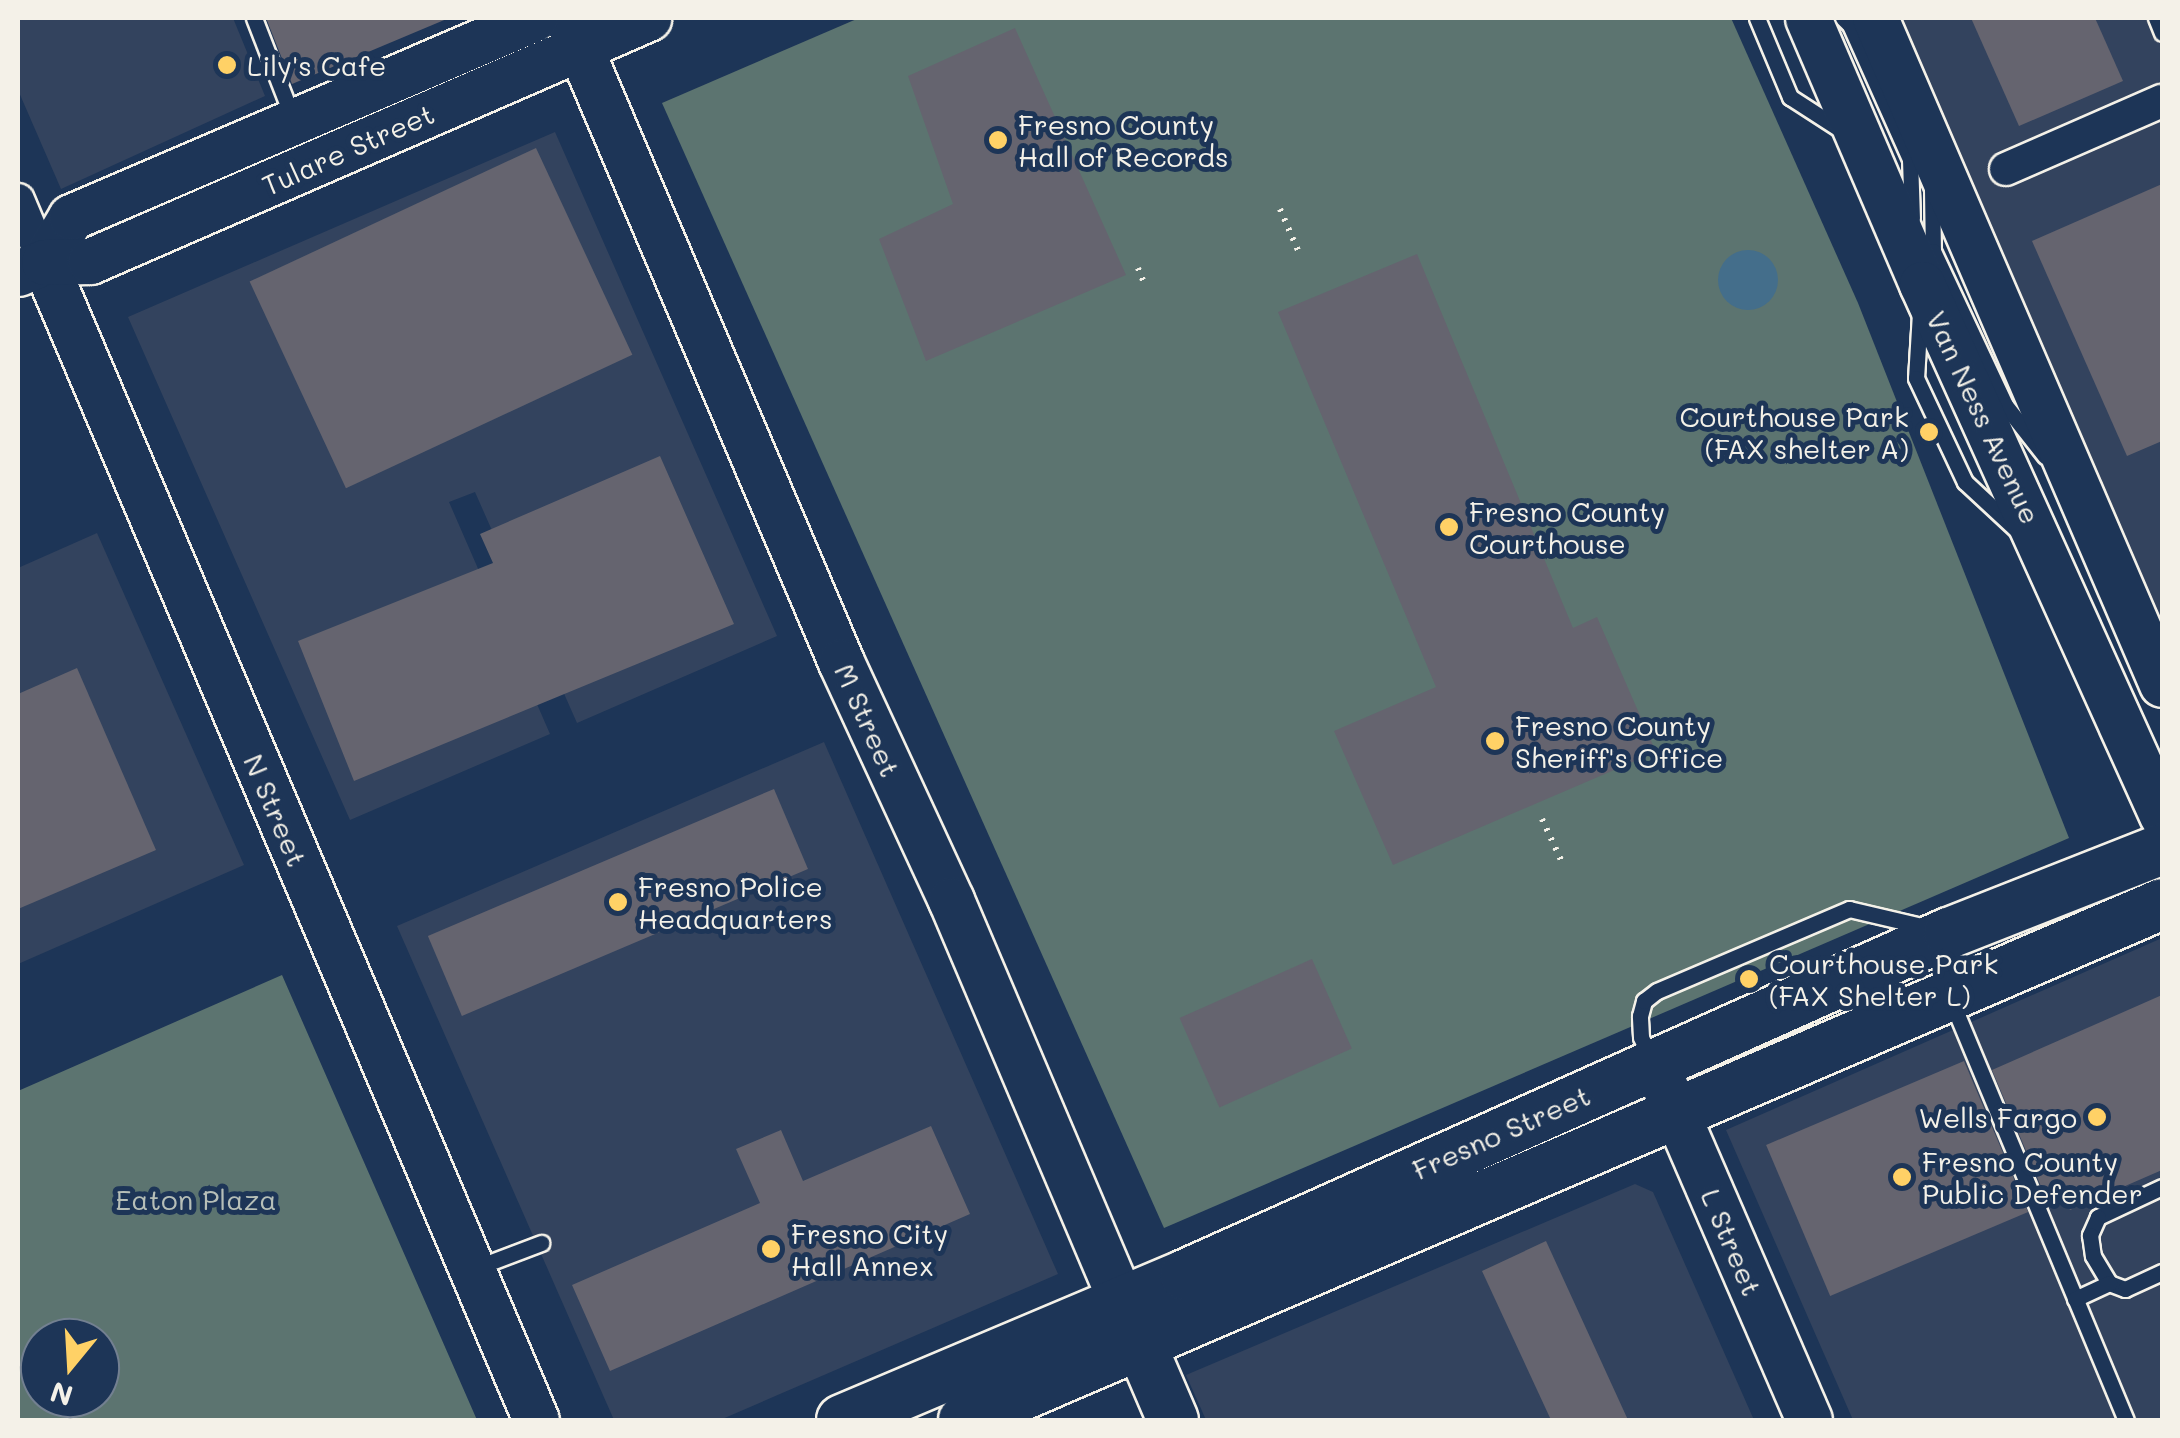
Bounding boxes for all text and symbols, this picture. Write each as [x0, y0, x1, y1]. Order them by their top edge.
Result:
place label: Lily's Cafe [247, 48, 386, 82]
marker: Lily's Cafe [216, 54, 238, 76]
street label: Tulare Street [257, 96, 439, 202]
place label: Fresno County Hall of Records [1018, 107, 1229, 173]
marker: Fresno County Hall of Records [987, 129, 1009, 151]
street label: Van Ness Avenue [1920, 305, 2048, 529]
place label: Courthouse Park (FAX shelter A) [1680, 399, 1909, 465]
marker: Courthouse Park (FAX shelter A) [1918, 421, 1940, 443]
place label: Fresno County Courthouse [1469, 494, 1665, 560]
marker: Fresno County Courthouse [1438, 516, 1460, 538]
street label: M Street [828, 658, 908, 782]
place label: Fresno County Sheriff's Office [1515, 708, 1723, 774]
marker: Fresno County Sheriff's Office [1484, 730, 1506, 752]
street label: N Street [237, 749, 315, 871]
place label: Fresno Police Headquarters [638, 869, 833, 935]
marker: Fresno Police Headquarters [607, 891, 629, 913]
place label: Courthouse Park (FAX Shelter L) [1769, 946, 1998, 1012]
marker: Courthouse Park (FAX Shelter L) [1738, 968, 1760, 990]
street label: Fresno Street [1407, 1078, 1595, 1186]
place label: Wells Fargo [1918, 1100, 2077, 1134]
marker: Wells Fargo [2086, 1106, 2108, 1128]
place label: Fresno County Public Defender [1922, 1144, 2143, 1210]
marker: Fresno County Public Defender [1891, 1166, 1913, 1188]
park label: Eaton Plaza [115, 1182, 277, 1216]
street label: L Street [1694, 1184, 1770, 1300]
place label: Fresno City Hall Annex [791, 1216, 948, 1282]
marker: Fresno City Hall Annex [760, 1238, 782, 1260]
north arrow [20, 1318, 120, 1418]
text: N [46, 1374, 77, 1415]

